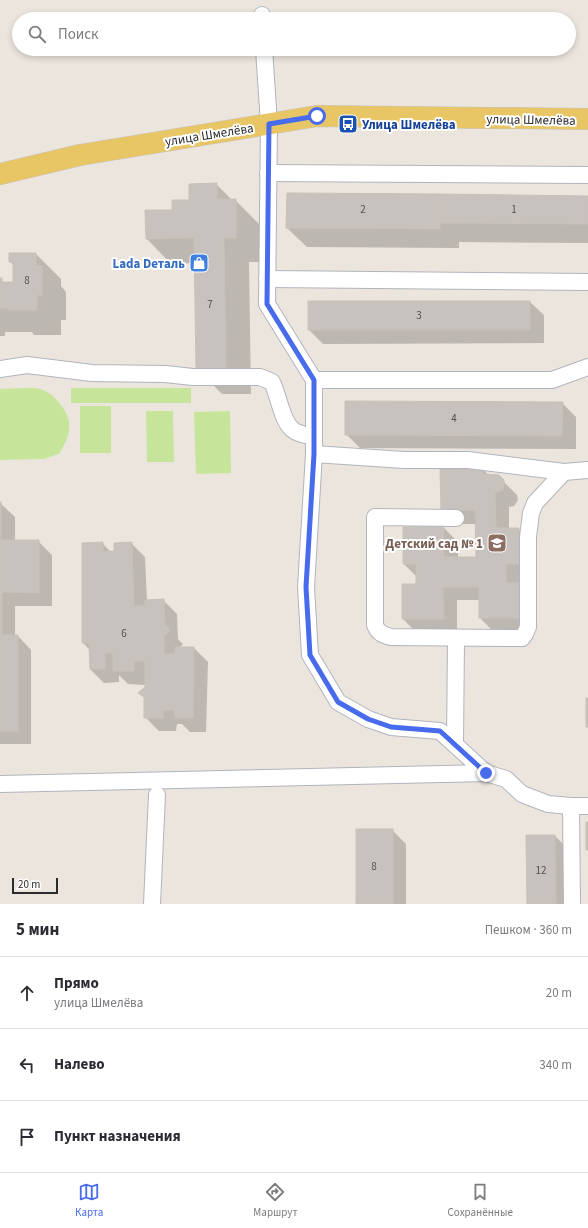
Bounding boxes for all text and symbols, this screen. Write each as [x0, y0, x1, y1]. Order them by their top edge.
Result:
search box [12, 12, 576, 56]
icon: search [26, 23, 48, 45]
text: Поиск [58, 24, 99, 45]
route start [308, 107, 326, 125]
street label: улица Шмелёва [486, 110, 576, 130]
bus stop icon: Улица Шмелёва [337, 113, 359, 135]
place label: Улица Шмелёва [362, 116, 456, 134]
street label: улица Шмелёва [164, 119, 255, 151]
house number: 2 [360, 202, 366, 217]
house number: 1 [511, 202, 517, 217]
shop icon: Lada Dеталь [188, 252, 210, 274]
place label: Lada Dеталь [113, 255, 185, 273]
house number: 8 [24, 273, 30, 288]
house number: 7 [207, 297, 213, 312]
house number: 3 [416, 308, 422, 323]
house number: 4 [451, 411, 457, 426]
school or university icon: Детский сад № 1 [486, 532, 508, 554]
place label: Детский сад № 1 [385, 535, 483, 553]
house number: 6 [121, 626, 127, 641]
route end [477, 764, 495, 782]
house number: 8 [371, 859, 377, 874]
house number: 12 [536, 863, 546, 878]
scale bar [12, 876, 58, 895]
text: 20 m [18, 877, 40, 892]
text: 5 мин [16, 918, 59, 942]
text: Пешком · 360 m [485, 921, 572, 939]
text: Прямо [54, 973, 99, 994]
icon: ahead [16, 982, 38, 1004]
text: 20 m [546, 984, 572, 1002]
text: улица Шмелёва [54, 994, 143, 1012]
icon: left [16, 1054, 38, 1076]
text: Налево [54, 1054, 105, 1075]
text: 340 m [539, 1056, 572, 1074]
icon: arrive [16, 1126, 38, 1148]
text: Пункт назначения [54, 1126, 181, 1147]
tab: Карта [75, 1181, 103, 1220]
tab: Маршрут [253, 1181, 298, 1220]
tab: Сохранённые [448, 1181, 513, 1220]

